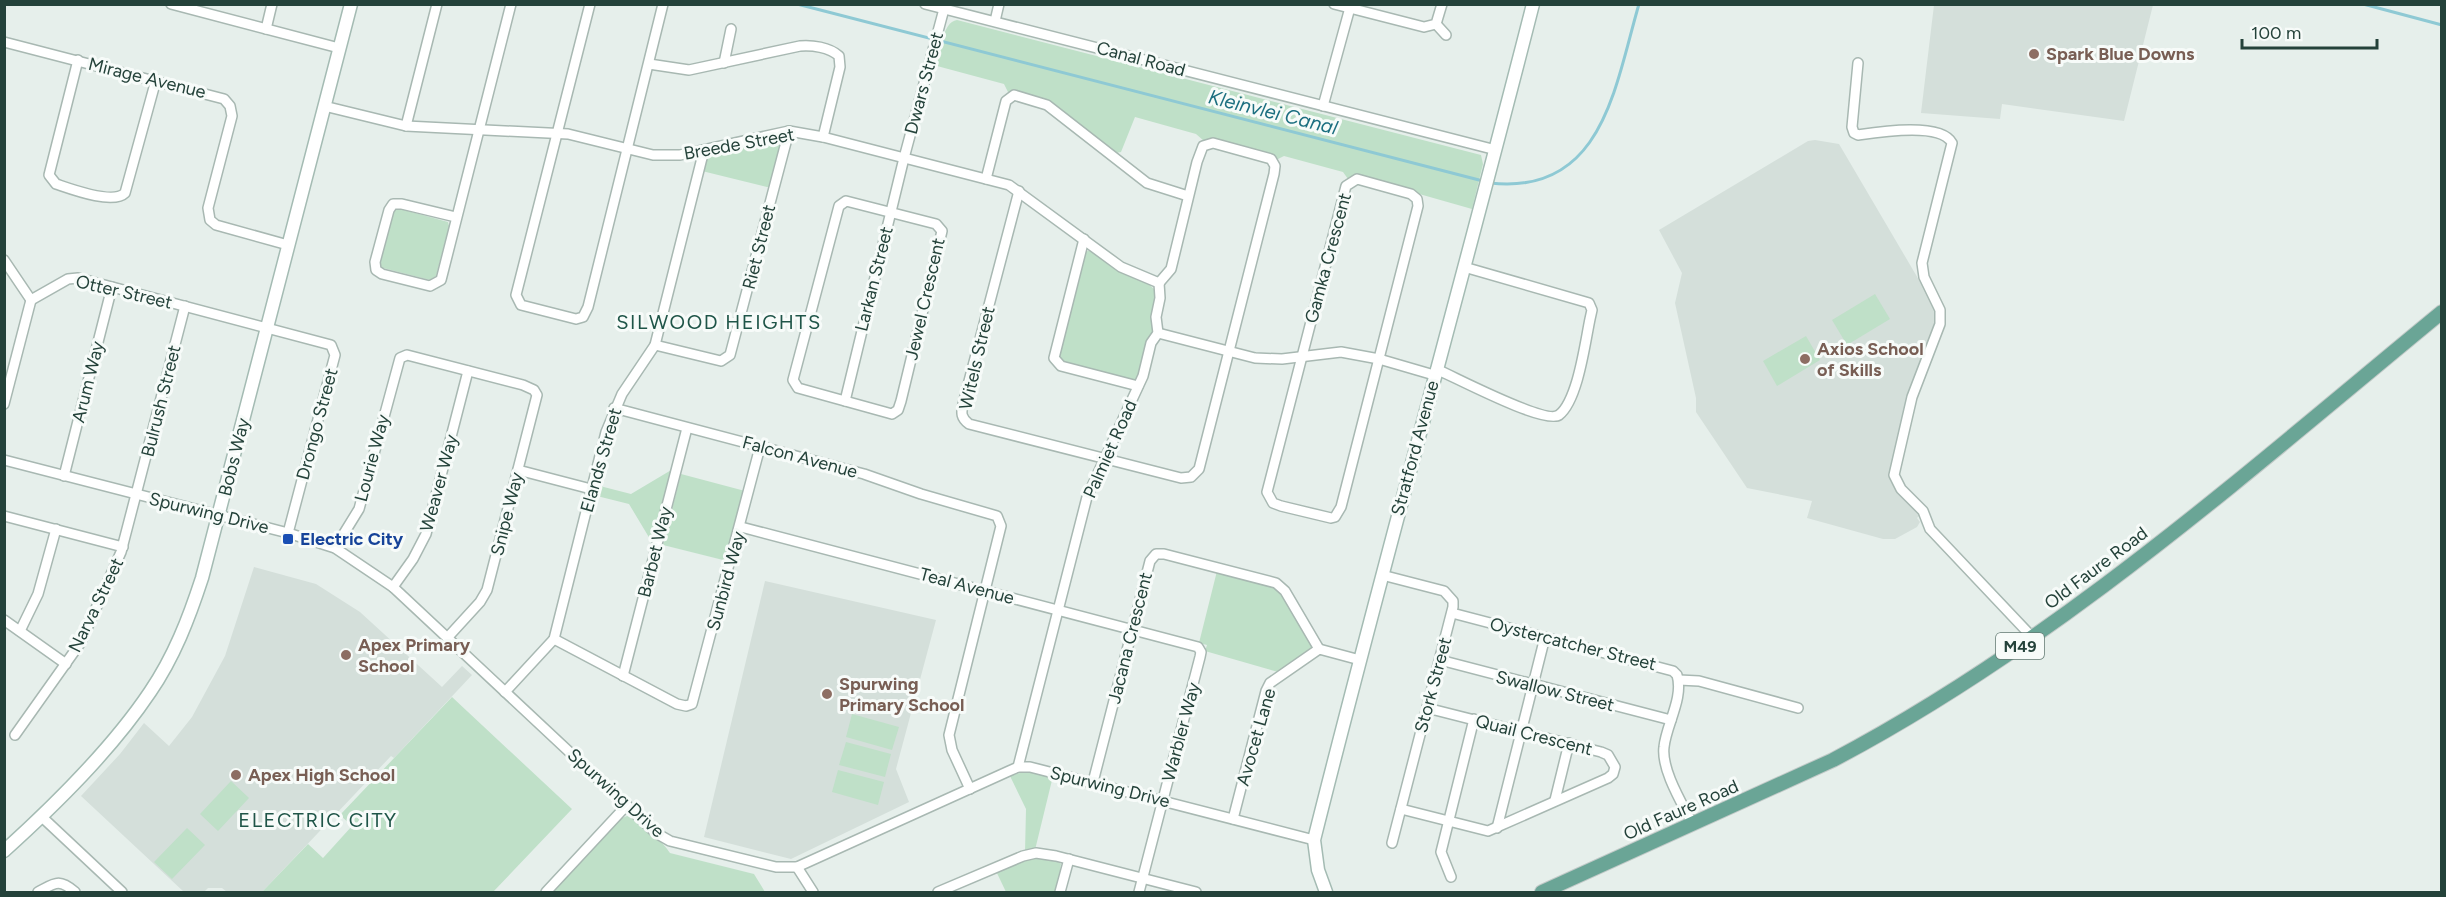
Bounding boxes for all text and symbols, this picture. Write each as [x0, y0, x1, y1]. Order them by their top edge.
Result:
scale bar [2242, 12, 2377, 50]
text: 100 m [2251, 22, 2301, 44]
street label: Dwars Street [900, 29, 948, 136]
street label: Canal Road [1094, 37, 1188, 81]
place label: Spark Blue Downs [2046, 43, 2195, 65]
marker: Spark Blue Downs [2027, 47, 2041, 61]
street label: Mirage Avenue [86, 53, 208, 103]
water label: Kleinvlei Canal [1206, 84, 1341, 140]
street label: Breede Street [682, 123, 796, 165]
street label: Gamka Crescent [1300, 190, 1356, 326]
street label: Riet Street [738, 202, 780, 292]
street label: Larkan Street [850, 224, 898, 334]
street label: Jewel Crescent [900, 236, 950, 362]
street label: Otter Street [74, 270, 175, 314]
street label: Witels Street [954, 304, 1000, 412]
district label: SILWOOD HEIGHTS [616, 310, 822, 334]
street label: Arum Way [67, 338, 109, 425]
place label: Axios School of Skills [1817, 338, 1924, 381]
street label: Bulrush Street [136, 343, 186, 459]
marker: Axios School of Skills [1798, 352, 1812, 366]
street label: Drongo Street [292, 366, 343, 482]
street label: Stratford Avenue [1386, 378, 1444, 518]
street label: Palmiet Road [1079, 396, 1141, 502]
street label: Elands Street [576, 405, 626, 515]
street label: Lourie Way [350, 411, 394, 504]
street label: Bobs Way [214, 415, 254, 498]
street label: Weaver Way [415, 431, 463, 534]
street label: Falcon Avenue [740, 431, 860, 483]
street label: Snipe Way [486, 469, 528, 558]
street label: Spurwing Drive [147, 487, 271, 539]
street label: Barbet Way [633, 504, 677, 600]
street label: Old Faure Road [2040, 522, 2152, 614]
place label: Electric City [300, 528, 404, 550]
street label: Sunbird Way [702, 528, 750, 633]
marker: Electric City [281, 532, 295, 546]
street label: Narva Street [64, 554, 128, 656]
street label: Teal Avenue [917, 563, 1017, 609]
street label: Jacana Crescent [1103, 570, 1157, 706]
street label: Oystercatcher Street [1488, 613, 1659, 675]
road number: M49 [1996, 633, 2044, 659]
place label: Apex Primary School [358, 634, 471, 677]
street label: Stork Street [1410, 635, 1456, 735]
marker: Apex Primary School [339, 648, 353, 662]
street label: Swallow Street [1494, 666, 1617, 716]
place label: Spurwing Primary School [839, 673, 964, 716]
street label: Warbler Way [1157, 680, 1205, 784]
street label: Avocet Lane [1232, 685, 1281, 788]
marker: Spurwing Primary School [820, 687, 834, 701]
street label: Quail Crescent [1473, 710, 1595, 760]
street label: Spurwing Drive [563, 744, 669, 842]
street label: Spurwing Drive [1048, 761, 1172, 813]
place label: Apex High School [248, 764, 395, 786]
marker: Apex High School [229, 768, 243, 782]
street label: Old Faure Road [1620, 775, 1742, 845]
district label: ELECTRIC CITY [238, 808, 398, 832]

